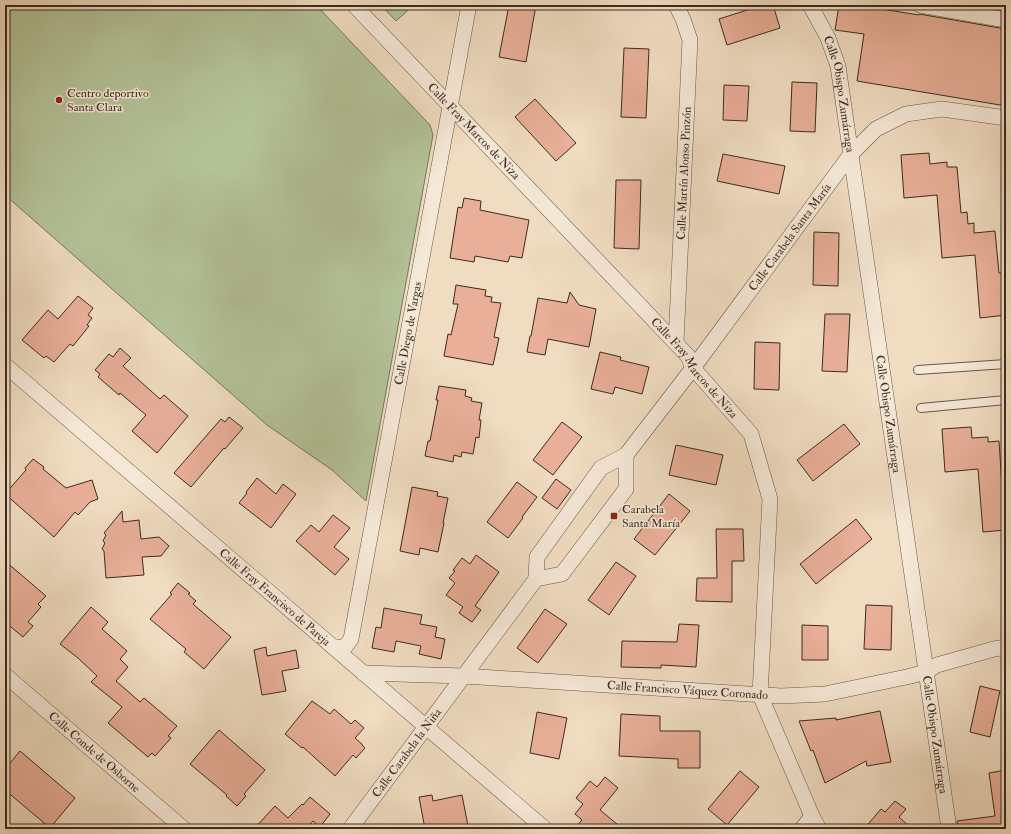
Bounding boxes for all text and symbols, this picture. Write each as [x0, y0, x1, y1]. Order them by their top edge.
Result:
street label: Calle Obispo Zumárraga [820, 34, 858, 154]
street label: Calle Fray Marcos de Niza [424, 80, 524, 183]
place label: Centro deportivo Santa Clara [67, 86, 149, 115]
marker: Centro deportivo Santa Clara [54, 95, 64, 105]
street label: Calle Martín Alonso Pinzón [673, 106, 694, 240]
street label: Calle Carabela Santa María [745, 179, 835, 294]
street label: Calle Diego de Vargas [391, 280, 425, 386]
street label: Calle Fray Marcos de Niza [648, 314, 742, 422]
street label: Calle Obispo Zumárraga [873, 354, 905, 475]
place label: Carabela Santa María [622, 502, 681, 531]
marker: Carabela Santa María [609, 511, 619, 521]
street label: Calle Fray Francisco de Pareja [216, 545, 335, 650]
street label: Calle Obispo Zumárraga [919, 675, 951, 796]
street label: Calle Francisco Váquez Coronado [607, 678, 769, 703]
street label: Calle Carabela la Niña [369, 704, 445, 800]
street label: Calle Conde de Osborne [45, 708, 143, 796]

